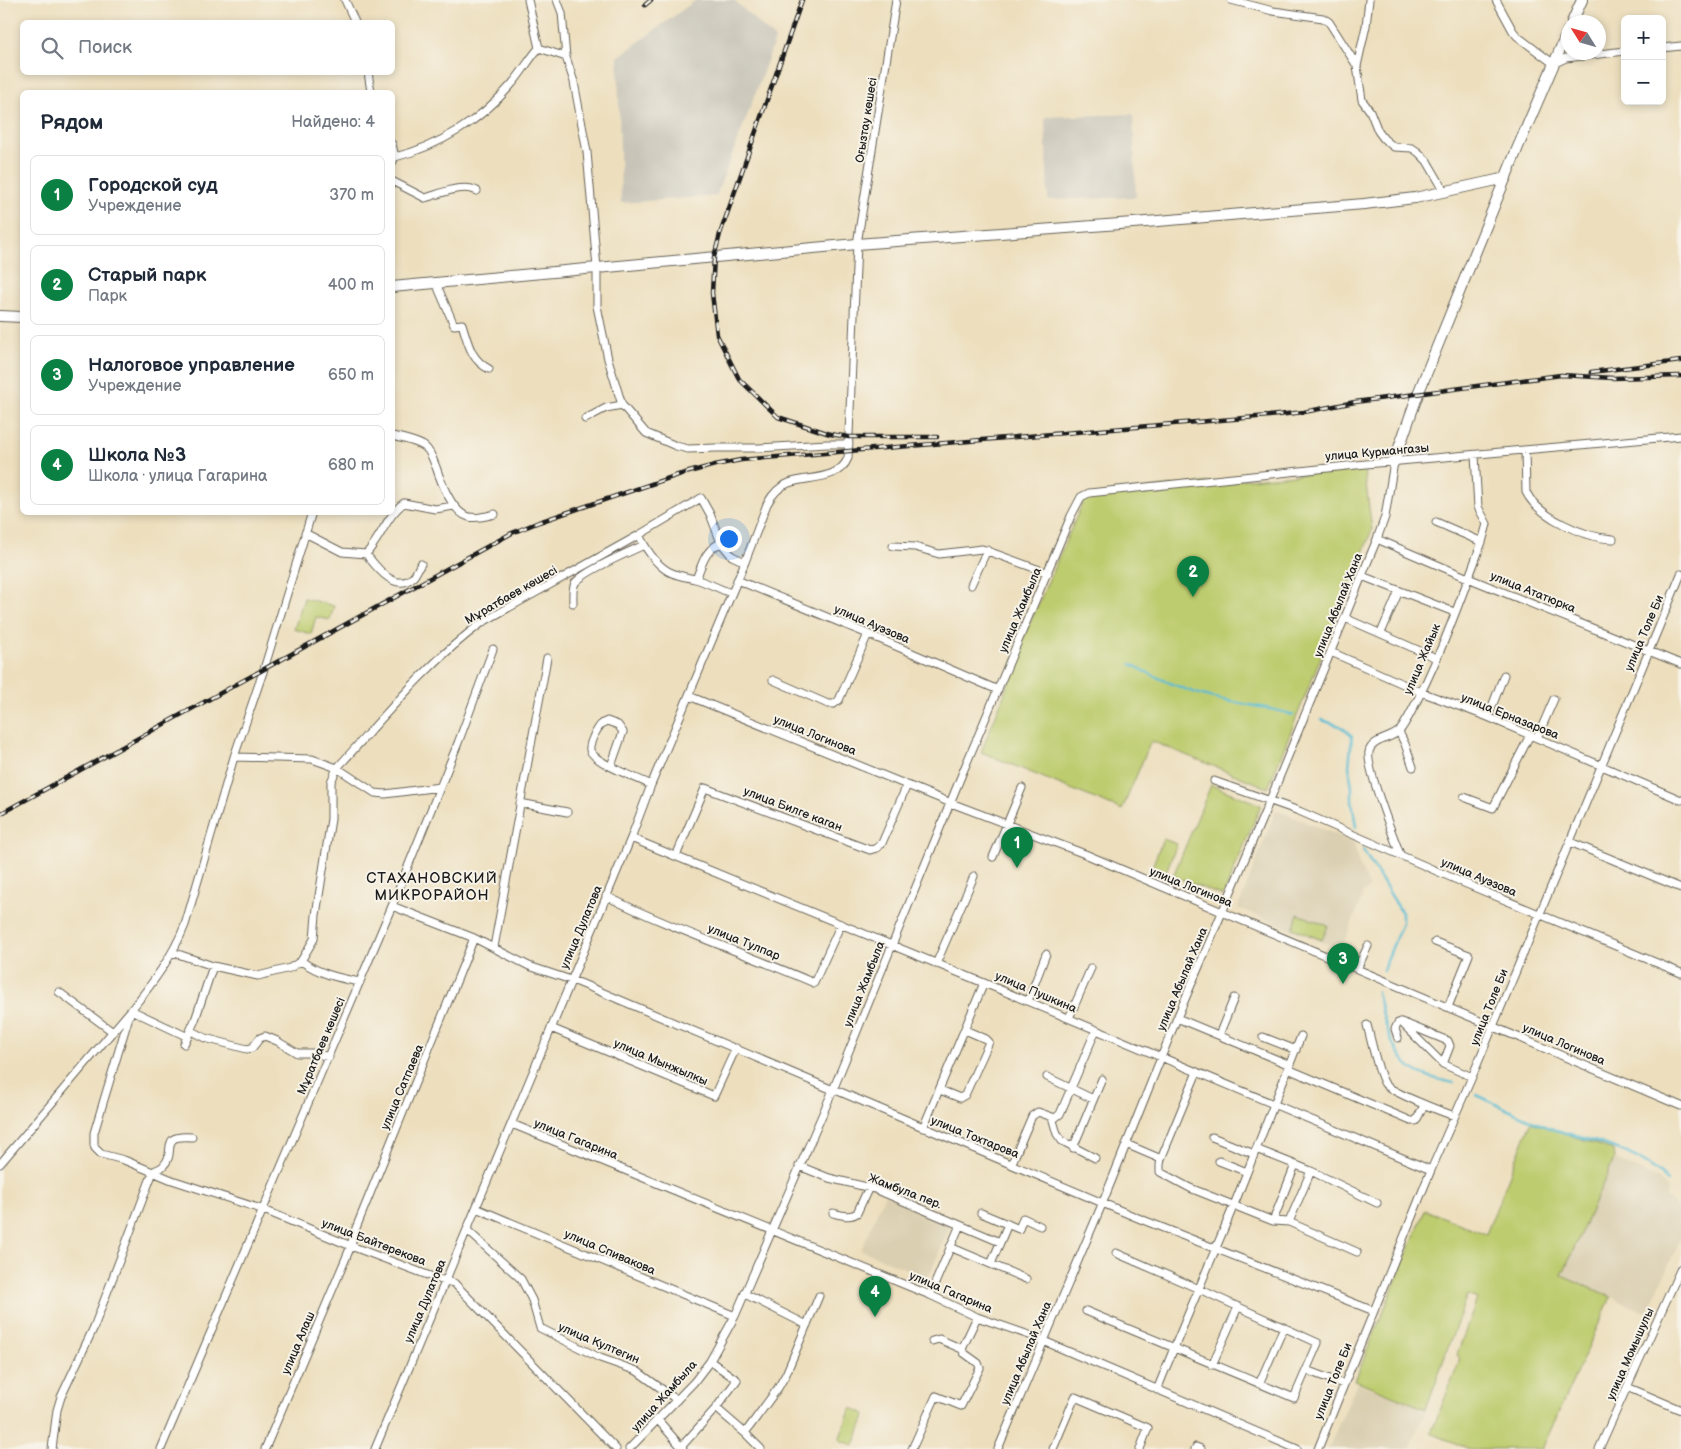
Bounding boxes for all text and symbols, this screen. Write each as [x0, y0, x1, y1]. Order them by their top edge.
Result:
north arrow [1561, 15, 1606, 60]
map controls [1621, 15, 1666, 105]
button: + [1621, 15, 1666, 60]
search box [20, 20, 395, 75]
icon: search [38, 34, 66, 62]
text: Поиск [78, 36, 132, 59]
button: − [1621, 60, 1666, 105]
street label: Оғызтау көшесі [852, 76, 881, 164]
text: Рядом [40, 110, 103, 135]
text: Найдено: 4 [291, 113, 375, 132]
text: Городской суд [88, 174, 218, 197]
text: 1 [54, 186, 60, 205]
text: 370 m [329, 186, 374, 205]
text: Учреждение [88, 197, 181, 216]
text: Старый парк [88, 264, 206, 287]
text: 2 [52, 276, 62, 295]
text: 400 m [328, 276, 374, 295]
text: Парк [88, 287, 127, 306]
text: Налоговое управление [88, 354, 295, 377]
text: 3 [52, 366, 62, 385]
text: 650 m [328, 366, 374, 385]
text: Учреждение [88, 377, 181, 396]
street label: улица Курмангазы [1325, 440, 1430, 465]
text: Школа №3 [88, 444, 186, 467]
text: 4 [52, 456, 62, 475]
text: 680 m [328, 456, 374, 475]
text: Школа · улица Гагарина [88, 467, 268, 486]
your location [716, 526, 742, 552]
street label: улица Абылай Хана [1311, 551, 1366, 660]
pin: 2 [1177, 556, 1209, 597]
street label: Мұратбаев көшесі [462, 563, 560, 628]
street label: улица Жамбыла [996, 565, 1045, 655]
street label: улица Ататюрка [1488, 569, 1578, 616]
street label: улица Толе Би [1622, 593, 1667, 674]
street label: улица Ауэзова [832, 602, 912, 647]
street label: улица Жайык [1401, 621, 1444, 697]
street label: улица Ерназарова [1459, 690, 1561, 743]
street label: улица Логинова [771, 712, 858, 759]
street label: улица Билге каган [741, 784, 844, 835]
pin: 1 [1001, 827, 1033, 868]
street label: улица Ауэзова [1439, 855, 1519, 900]
street label: улица Логинова [1147, 864, 1234, 911]
district label: СТАХАНОВСКИЙ МИКРОРАЙОН [366, 869, 498, 905]
street label: улица Дулатова [557, 883, 606, 971]
street label: улица Тулпар [706, 921, 782, 964]
street label: улица Абылай Хана [1154, 925, 1211, 1033]
street label: улица Жамбыла [840, 939, 888, 1029]
pin: 3 [1327, 943, 1359, 984]
street label: улица Толе Би [1467, 967, 1512, 1048]
street label: улица Пушкина [993, 969, 1079, 1016]
street label: Мұратбаев көшесі [294, 995, 349, 1097]
street label: улица Логинова [1520, 1020, 1607, 1069]
street label: улица Мынжылкы [612, 1036, 710, 1089]
street label: улица Сатпаева [378, 1042, 427, 1132]
street label: улица Тохтарова [929, 1113, 1021, 1162]
street label: улица Гагарина [532, 1116, 620, 1163]
street label: Жамбула пер. [866, 1171, 944, 1212]
street label: улица Байтерекова [320, 1216, 428, 1269]
street label: улица Спивакова [562, 1227, 658, 1278]
street label: улица Дулатова [401, 1257, 450, 1345]
street label: улица Гагарина [907, 1268, 995, 1317]
pin: 4 [859, 1276, 891, 1317]
street label: улица Абылай Хана [998, 1299, 1055, 1407]
street label: улица Момышулы [1603, 1306, 1658, 1403]
street label: улица Алаш [278, 1309, 318, 1377]
street label: улица Култегин [556, 1320, 642, 1367]
street label: улица Толе Би [1311, 1341, 1356, 1422]
street label: улица Жамбыла [628, 1357, 700, 1435]

